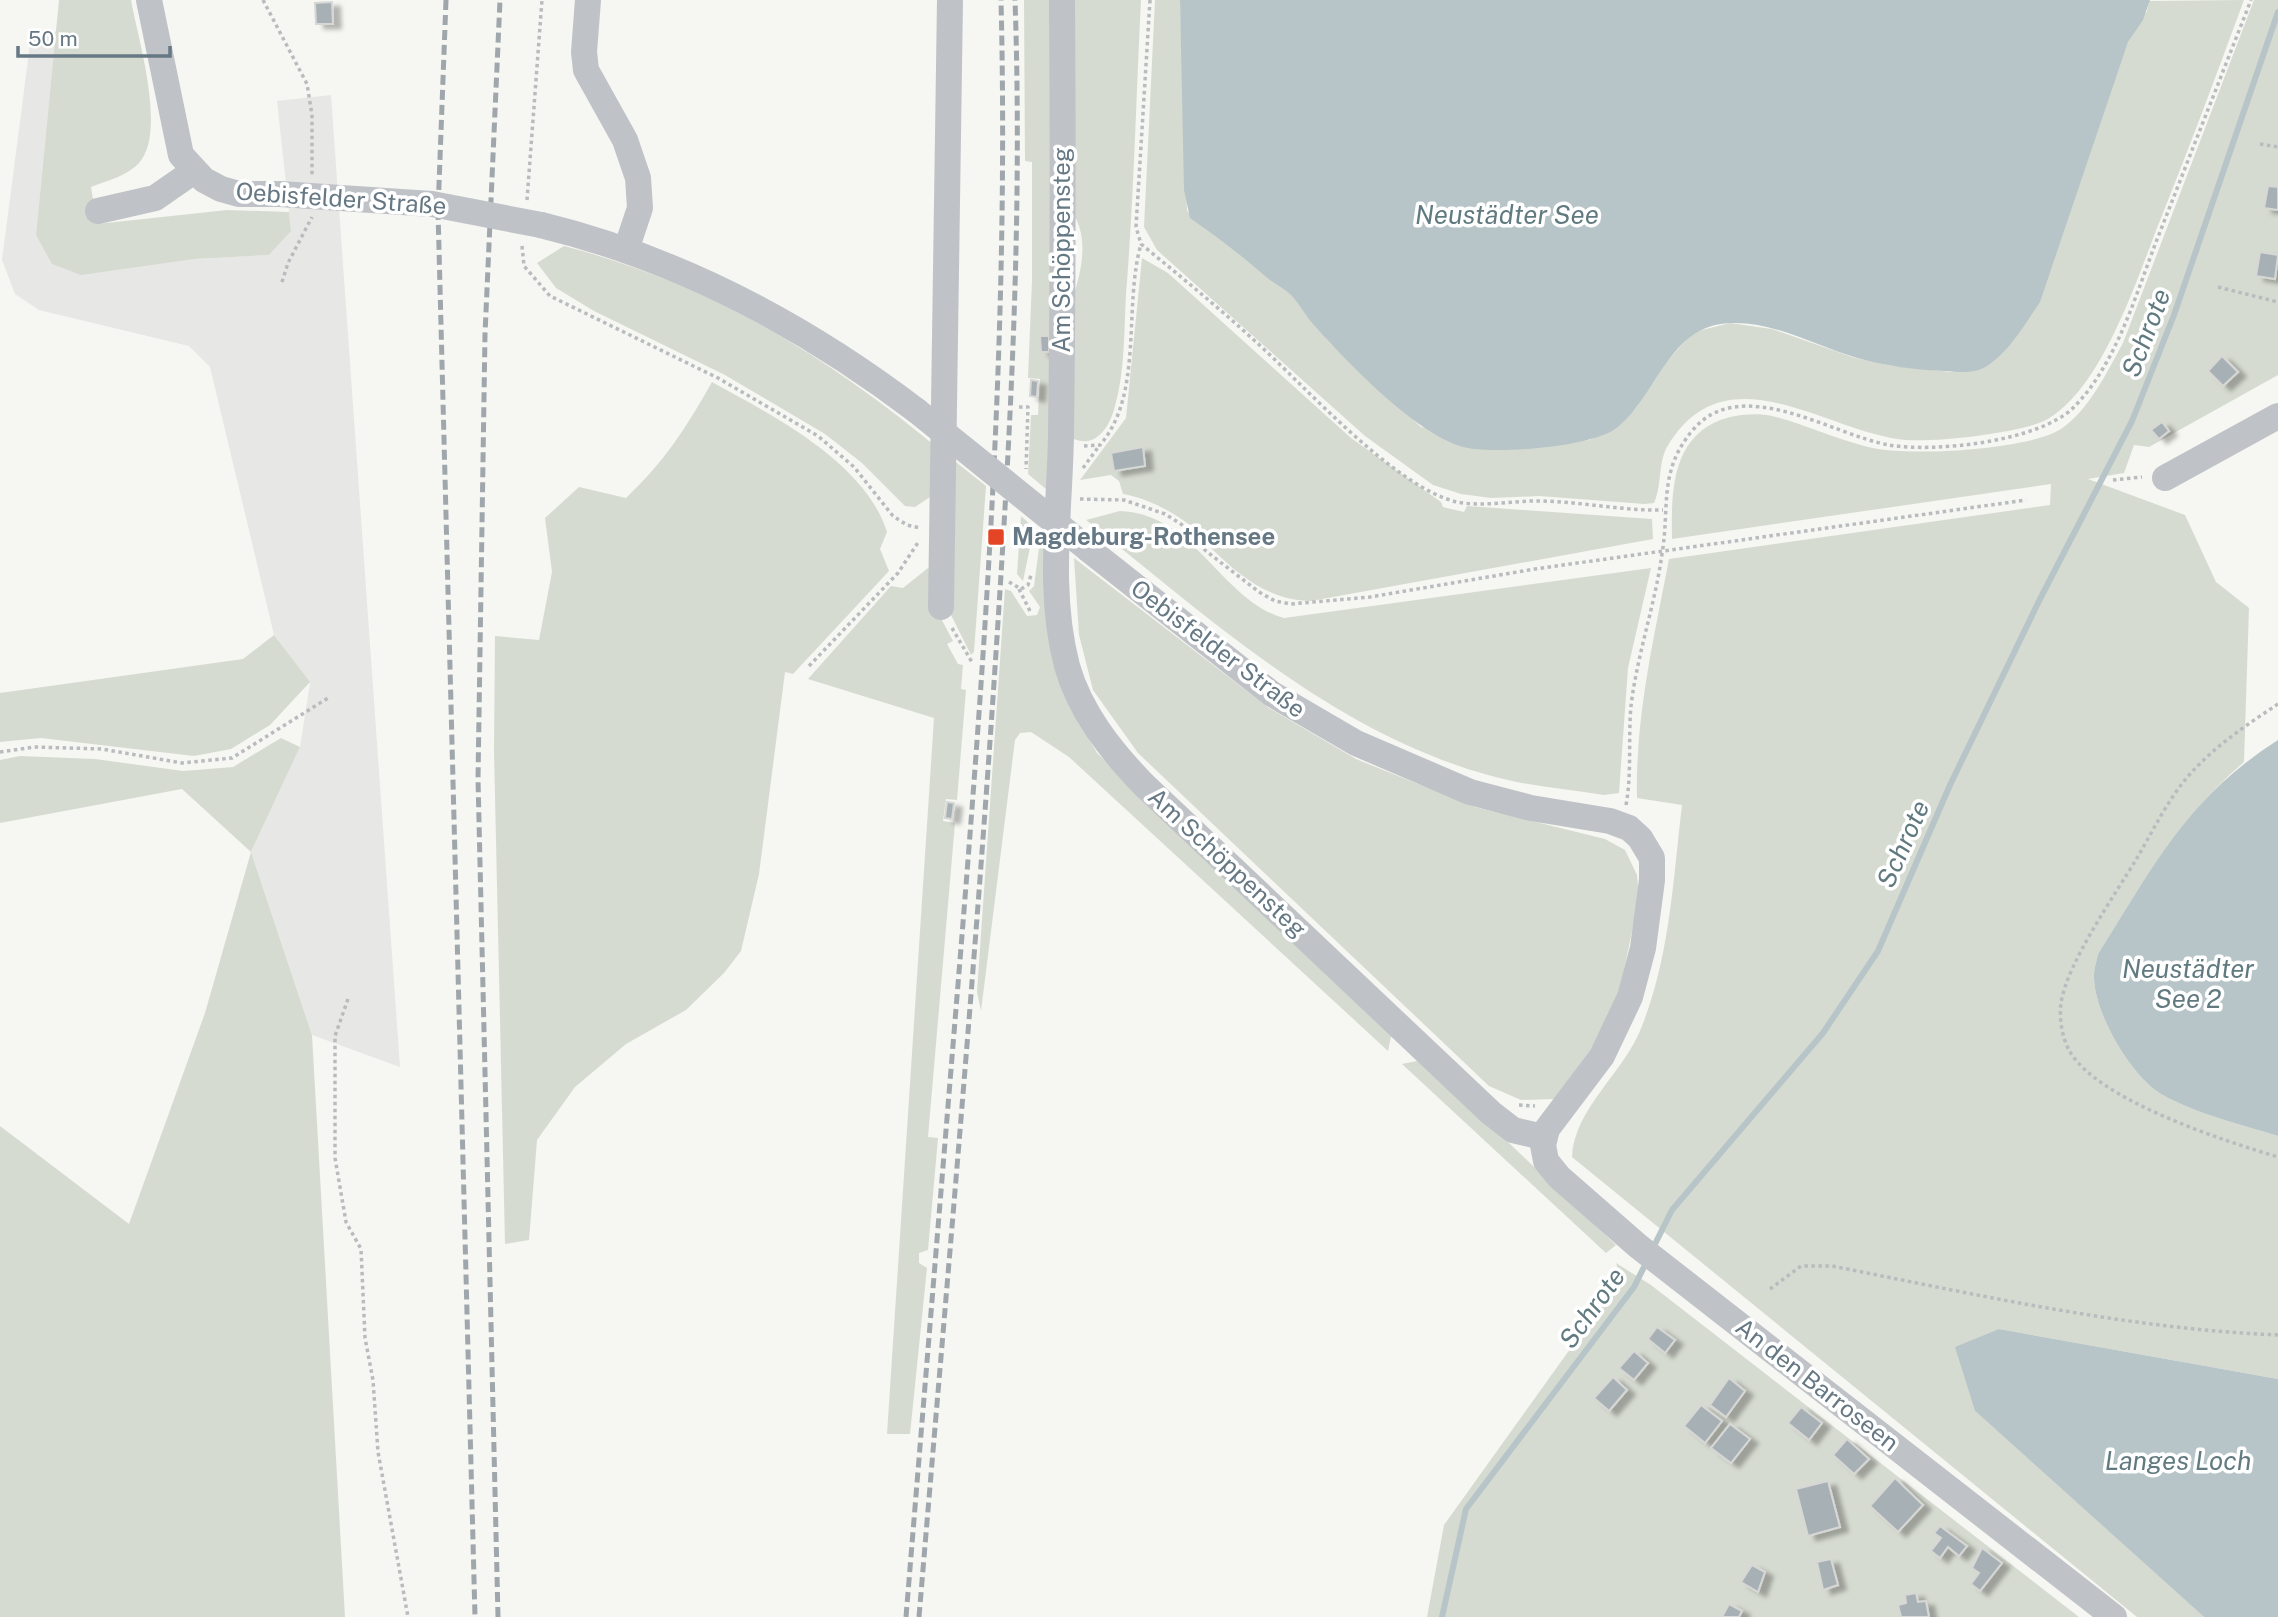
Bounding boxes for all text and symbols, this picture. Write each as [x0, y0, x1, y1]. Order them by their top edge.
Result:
scale bar [18, 14, 170, 58]
text: 50 m [28, 26, 78, 51]
street label: Am Schöppensteg [1047, 147, 1075, 353]
street label: Oebisfelder Straße [235, 177, 447, 219]
water label: Neustädter See [1415, 199, 1599, 230]
water label: Schrote [2115, 284, 2176, 381]
place label: Magdeburg-Rothensee [1012, 522, 1275, 550]
marker: Magdeburg-Rothensee [986, 527, 1006, 547]
street label: Oebisfelder Straße [1126, 574, 1311, 723]
street label: Am Schöppensteg [1143, 782, 1312, 942]
water label: Schrote [1870, 796, 1935, 892]
water label: Neustädter See 2 [2122, 953, 2254, 1014]
water label: Schrote [1552, 1261, 1631, 1354]
street label: An den Barroseen [1731, 1312, 1904, 1456]
water label: Langes Loch [2105, 1445, 2251, 1476]

